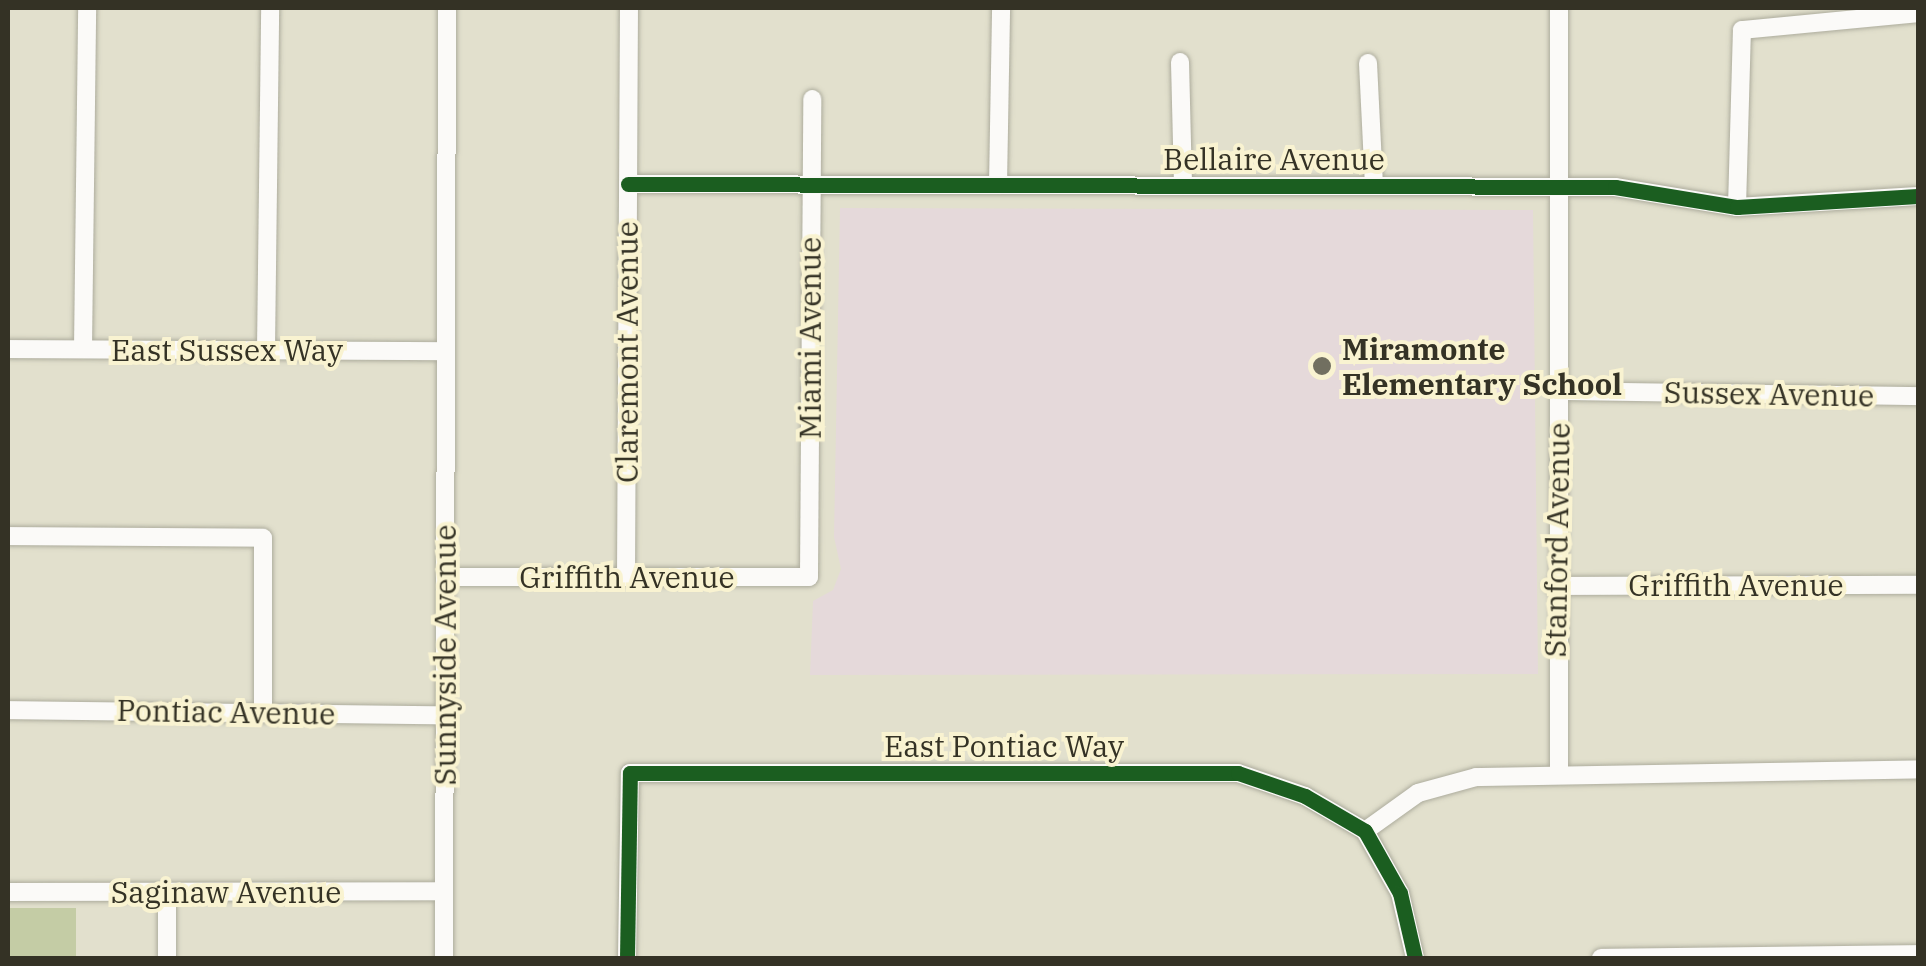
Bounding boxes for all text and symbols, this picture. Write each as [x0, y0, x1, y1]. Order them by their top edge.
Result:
street label: Bellaire Avenue [1163, 141, 1385, 177]
street label: Claremont Avenue [609, 221, 645, 483]
street label: Miami Avenue [792, 237, 828, 439]
place label: Miramonte Elementary School [1342, 331, 1622, 402]
street label: East Sussex Way [111, 332, 343, 368]
marker: Miramonte Elementary School [1311, 355, 1333, 377]
street label: Sussex Avenue [1664, 374, 1874, 414]
street label: Stanford Avenue [1537, 422, 1577, 658]
street label: Sunnyside Avenue [427, 525, 463, 785]
street label: Griffith Avenue [519, 559, 735, 595]
street label: Griffith Avenue [1628, 567, 1844, 603]
street label: Pontiac Avenue [116, 692, 336, 732]
street label: East Pontiac Way [884, 728, 1124, 764]
street label: Saginaw Avenue [111, 874, 341, 910]

